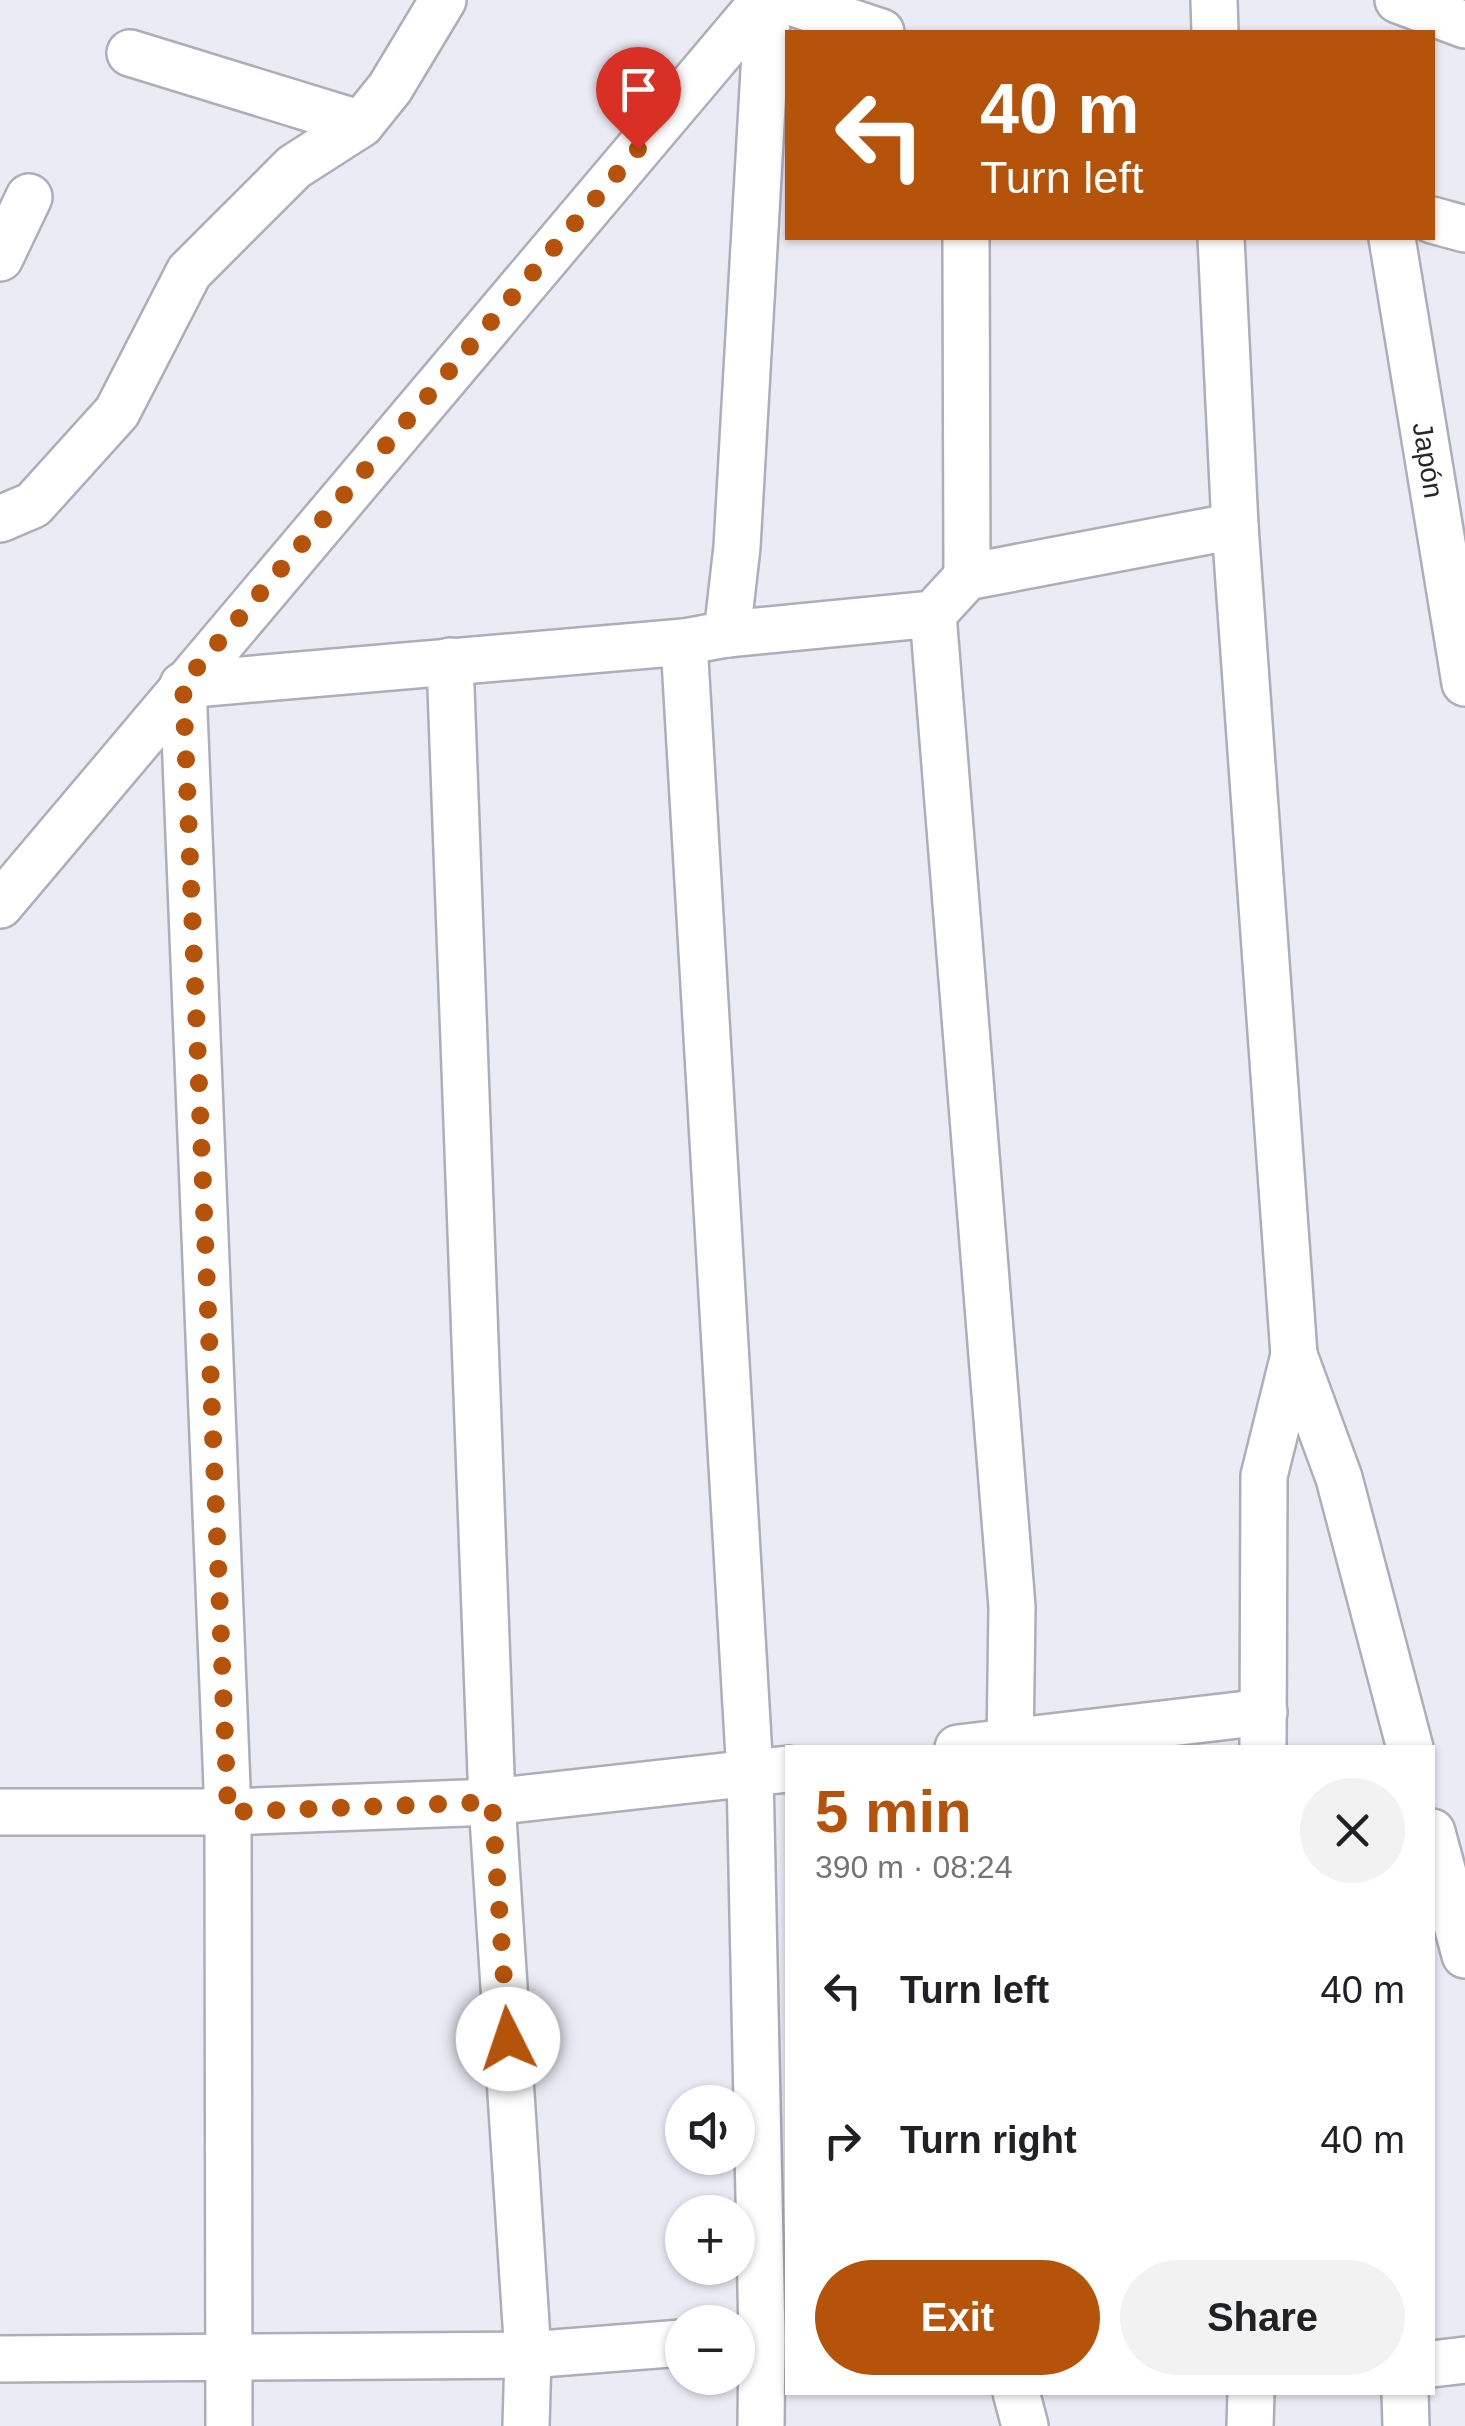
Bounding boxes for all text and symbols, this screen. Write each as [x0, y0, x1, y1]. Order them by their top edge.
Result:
pin [596, 47, 681, 150]
icon: arrive [611, 62, 666, 117]
icon: left [815, 70, 945, 200]
text: 40 m [980, 70, 1140, 148]
text: Turn left [980, 152, 1143, 203]
street label: Japón [1406, 420, 1449, 500]
text: 5 min [815, 1778, 972, 1845]
button: close [1300, 1778, 1405, 1883]
text: 390 m · 08:24 [815, 1849, 1012, 1885]
icon: left [815, 1963, 870, 2018]
text: Turn left [900, 1969, 1049, 2011]
text: 40 m [1321, 1969, 1405, 2011]
position arrow [456, 1987, 560, 2091]
map controls [665, 2085, 755, 2395]
button: sound [665, 2085, 755, 2175]
icon: right [815, 2113, 870, 2168]
text: Turn right [900, 2119, 1077, 2161]
text: 40 m [1321, 2119, 1405, 2161]
button: + [665, 2195, 755, 2285]
button: Exit [815, 2260, 1100, 2375]
button: Share [1120, 2260, 1405, 2375]
button: − [665, 2305, 755, 2395]

